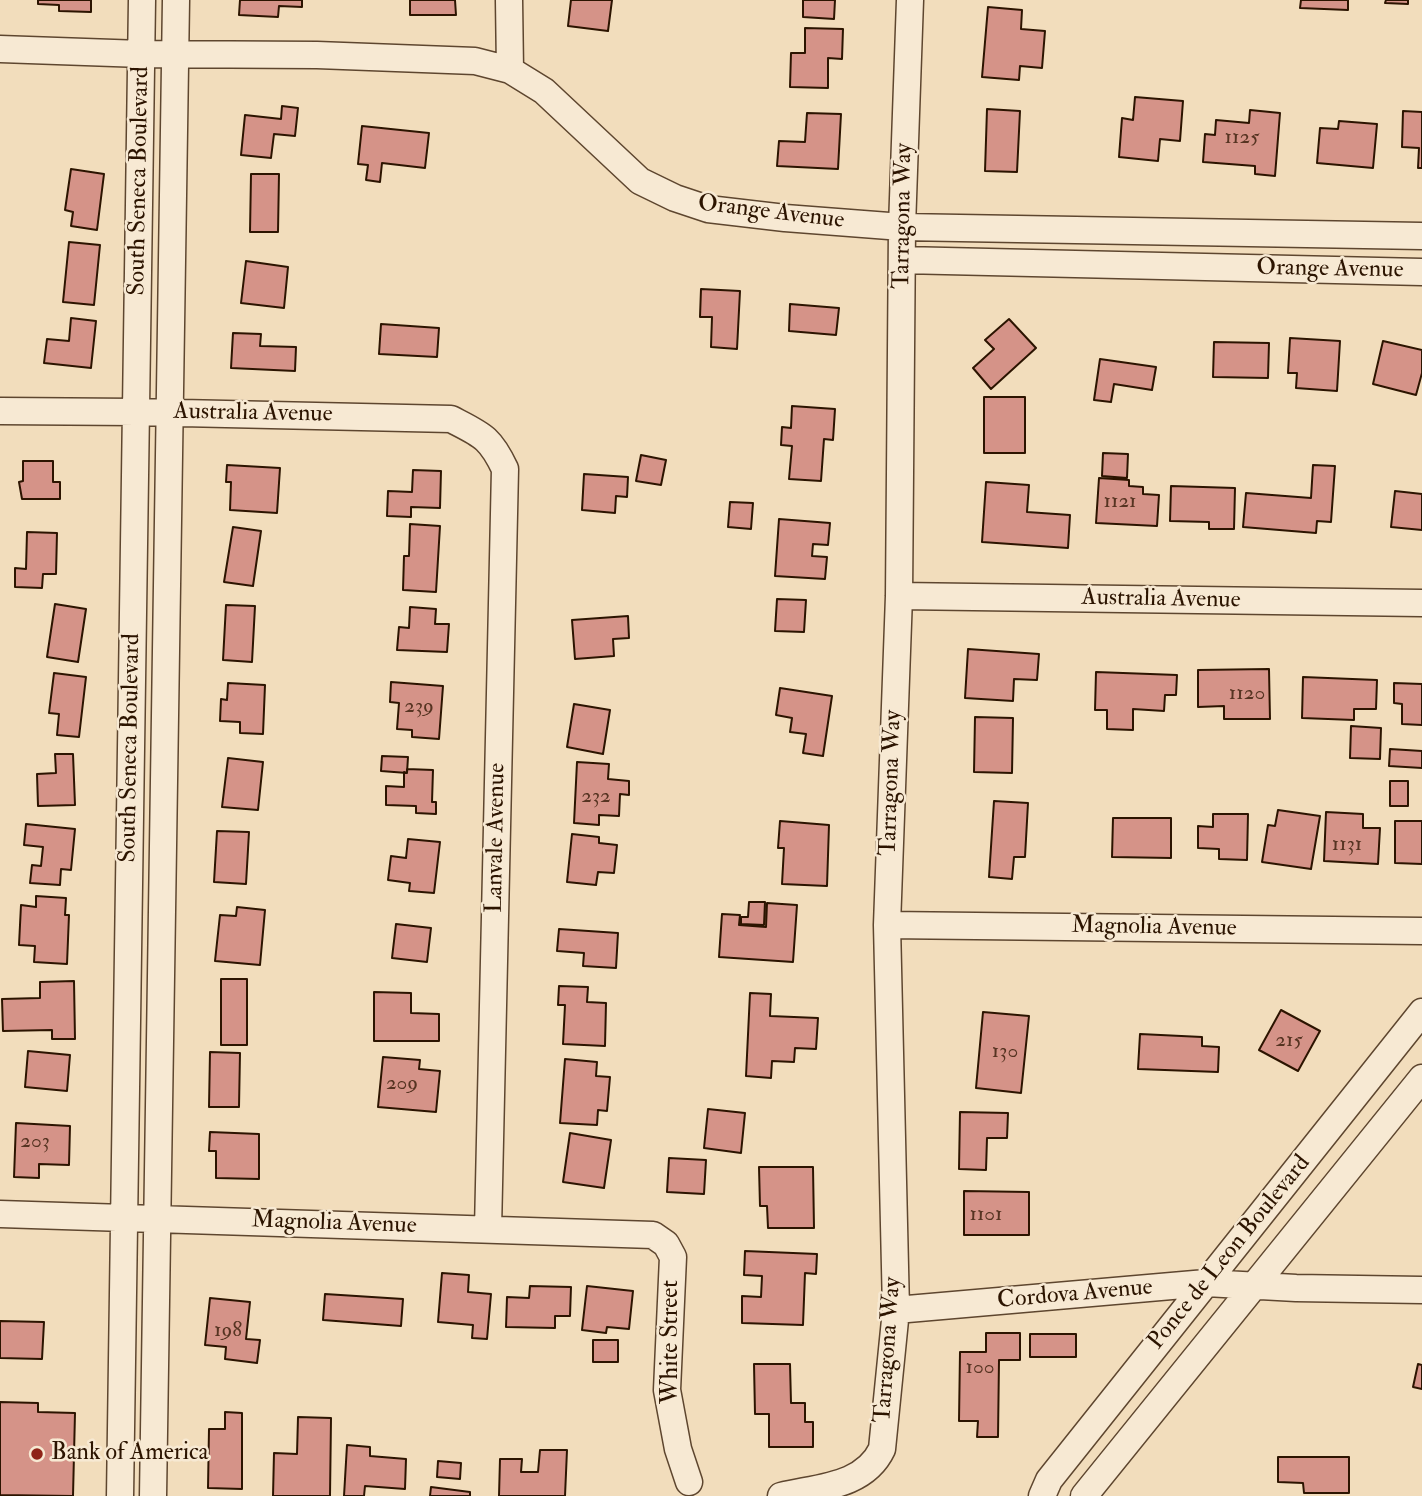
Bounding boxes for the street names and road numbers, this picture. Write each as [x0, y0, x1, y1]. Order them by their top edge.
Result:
street label: South Seneca Boulevard [124, 66, 156, 296]
street label: Tarragona Way [888, 143, 920, 289]
street label: Orange Avenue [696, 190, 846, 236]
street label: Orange Avenue [1256, 254, 1404, 286]
street label: Australia Avenue [173, 398, 333, 430]
street label: Australia Avenue [1081, 584, 1241, 616]
street label: South Seneca Boulevard [115, 633, 147, 863]
street label: Tarragona Way [875, 710, 909, 856]
street label: Lanvale Avenue [481, 763, 513, 913]
street label: Magnolia Avenue [1071, 912, 1237, 944]
street label: Ponce de Leon Boulevard [1143, 1150, 1317, 1356]
street label: Magnolia Avenue [251, 1207, 417, 1241]
street label: Cordova Avenue [996, 1274, 1154, 1316]
street label: Tarragona Way [870, 1276, 908, 1424]
street label: White Street [658, 1280, 686, 1404]

